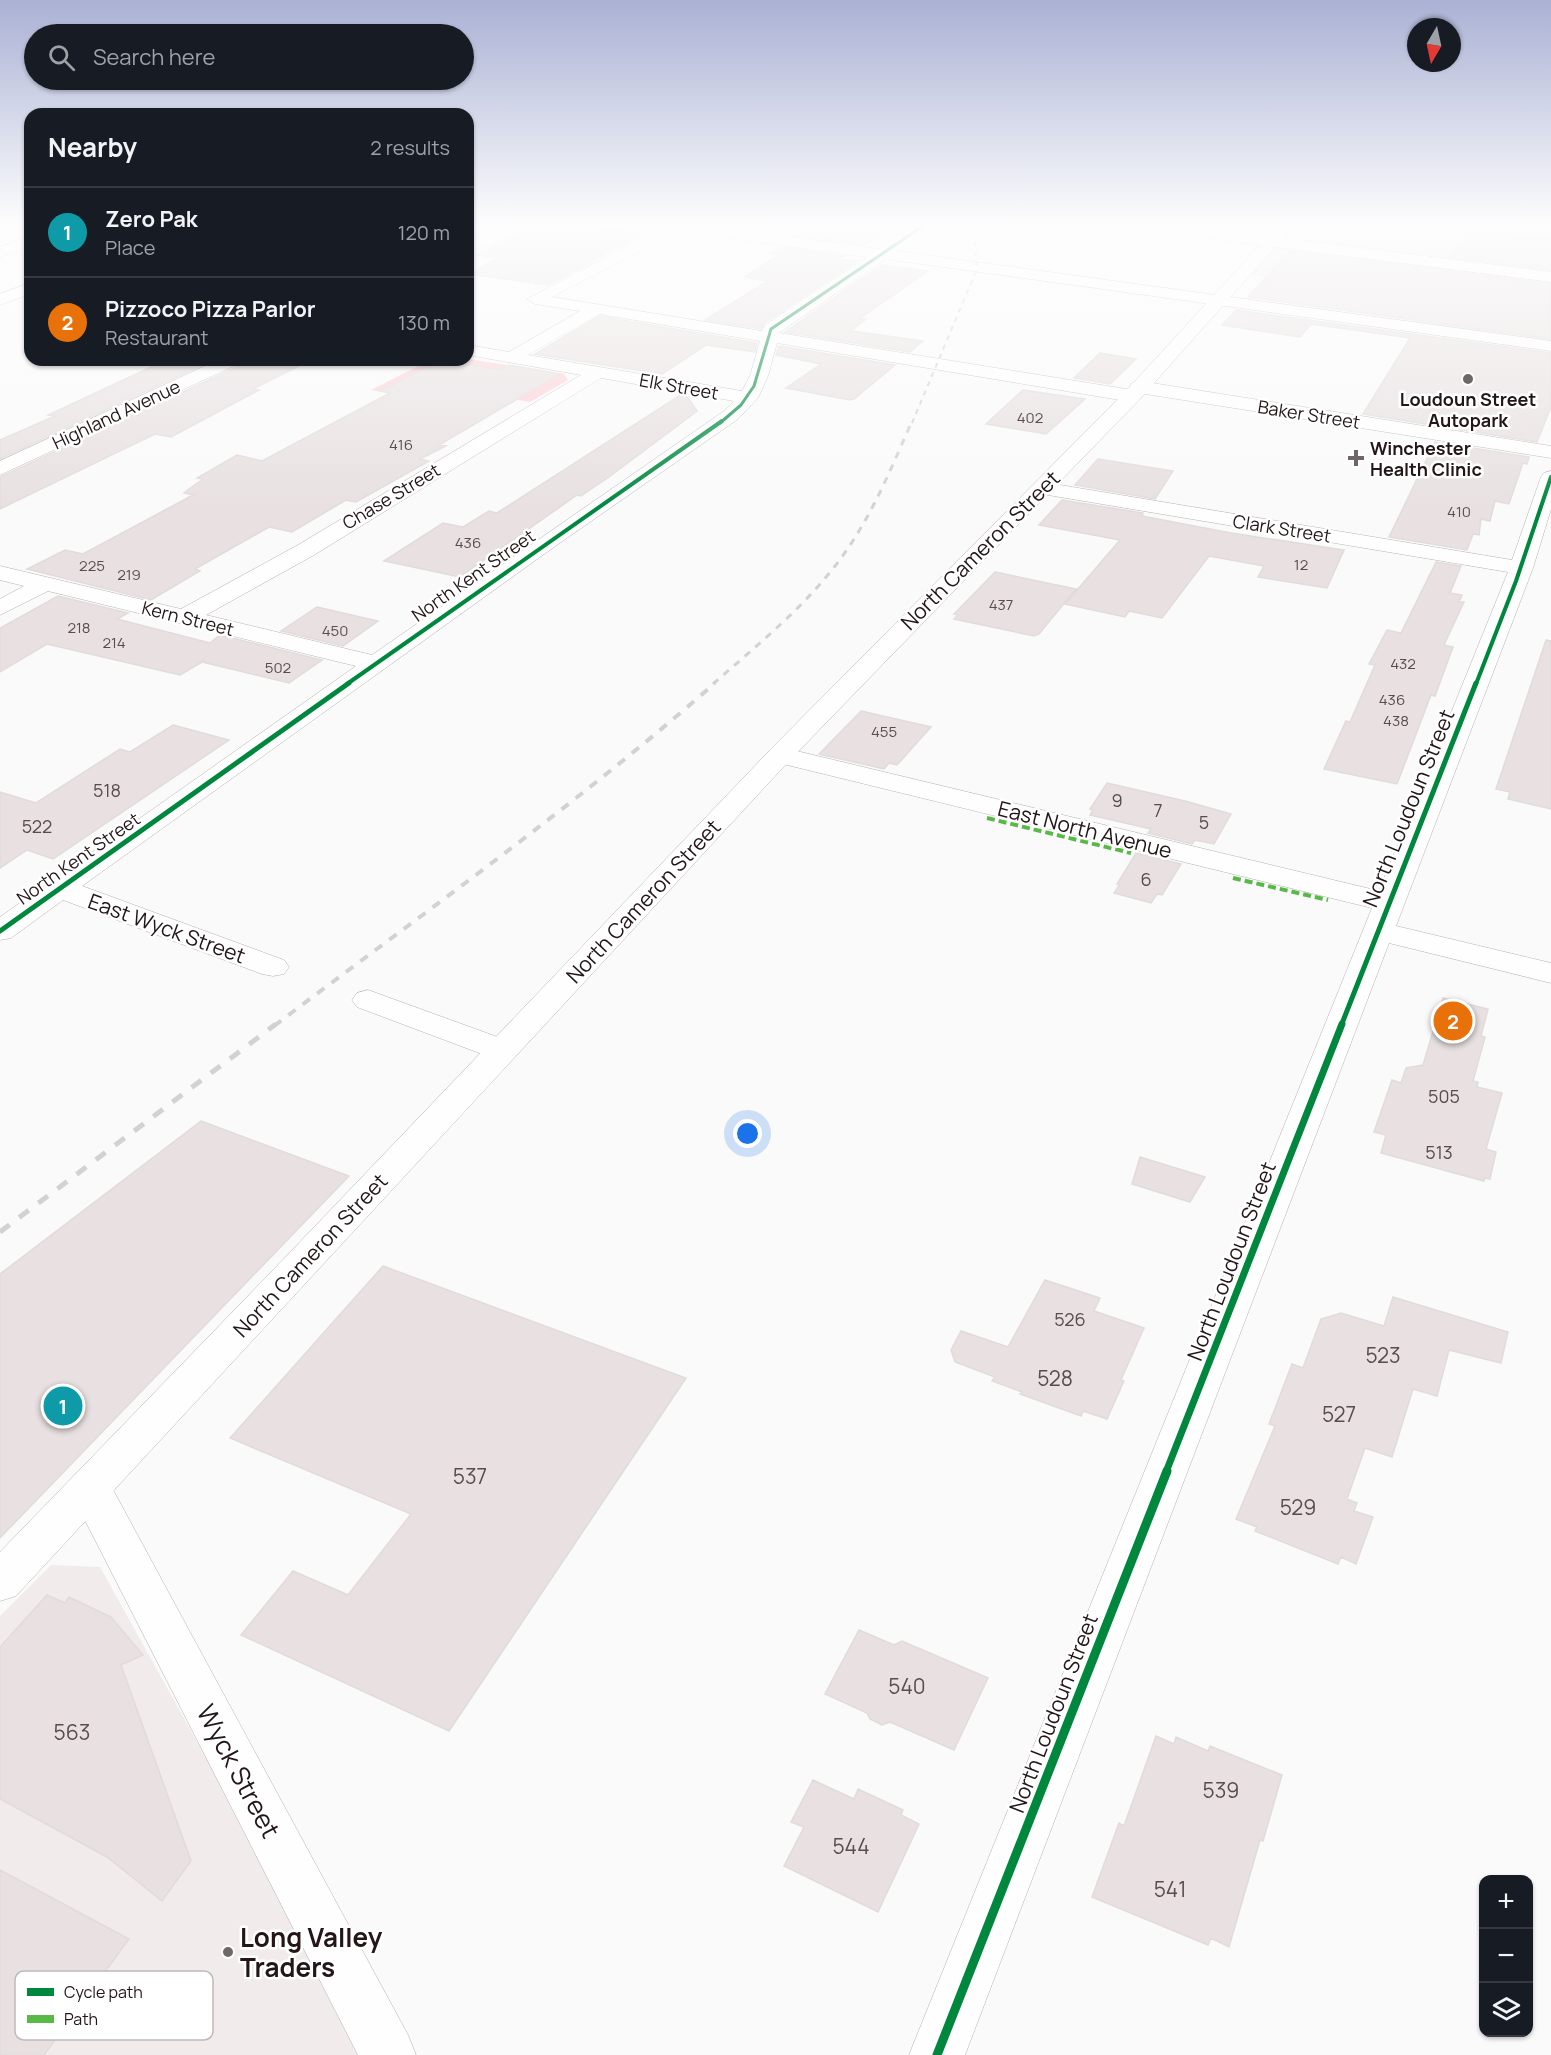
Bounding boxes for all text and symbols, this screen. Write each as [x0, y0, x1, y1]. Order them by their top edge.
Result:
north arrow [1407, 18, 1461, 72]
search box [24, 24, 474, 90]
icon: search [45, 41, 78, 74]
text: Search here [93, 42, 215, 72]
text: Nearby [48, 129, 137, 165]
text: 2 results [370, 134, 450, 161]
text: Zero Pak [105, 204, 198, 234]
text: 1 [63, 219, 72, 246]
text: 120 m [398, 219, 450, 246]
text: Place [105, 234, 155, 261]
text: Pizzoco Pizza Parlor [105, 294, 316, 324]
text: 2 [62, 309, 73, 336]
text: 130 m [398, 309, 450, 336]
text: Restaurant [105, 324, 209, 351]
street label: Elk Street [638, 367, 720, 405]
marker: Loudoun Street Autopark [1461, 372, 1475, 386]
street label: Highland Avenue [48, 374, 184, 454]
place label: Loudoun Street Autopark [1400, 387, 1536, 432]
street label: Baker Street [1256, 394, 1362, 434]
house number: 402 [1017, 407, 1043, 428]
house number: 416 [389, 434, 413, 455]
place label: Winchester Health Clinic [1370, 436, 1482, 481]
marker: Winchester Health Clinic [1347, 449, 1365, 467]
street label: Chase Street [338, 457, 444, 535]
street label: North Cameron Street [894, 464, 1066, 636]
house number: 410 [1447, 501, 1471, 522]
street label: Clark Street [1231, 508, 1333, 548]
street label: North Kent Street [407, 523, 539, 627]
house number: 436 [455, 532, 481, 553]
house number: 12 [1294, 554, 1308, 575]
house number: 225 [79, 555, 105, 576]
house number: 219 [117, 564, 141, 585]
house number: 437 [989, 594, 1013, 615]
street label: Kern Street [139, 595, 237, 641]
house number: 218 [67, 617, 91, 638]
house number: 450 [322, 620, 348, 641]
house number: 214 [102, 632, 126, 653]
house number: 432 [1390, 653, 1416, 674]
house number: 502 [265, 657, 291, 678]
house number: 436 [1379, 689, 1405, 710]
street label: North Loudoun Street [1356, 705, 1460, 911]
house number: 438 [1383, 710, 1409, 731]
house number: 455 [871, 721, 897, 742]
house number: 518 [93, 778, 121, 802]
house number: 9 [1111, 788, 1123, 812]
street label: East North Avenue [995, 794, 1175, 864]
house number: 7 [1153, 798, 1163, 822]
street label: North Kent Street [12, 806, 144, 910]
house number: 5 [1199, 810, 1209, 834]
street label: North Cameron Street [560, 813, 726, 989]
house number: 522 [22, 814, 52, 838]
house number: 6 [1140, 867, 1152, 891]
street label: East Wyck Street [84, 887, 250, 969]
pin: 2 [1434, 998, 1472, 1044]
house number: 505 [1428, 1084, 1460, 1108]
your location [733, 1119, 762, 1148]
house number: 513 [1425, 1140, 1453, 1164]
street label: North Loudoun Street [1180, 1158, 1282, 1364]
street label: North Cameron Street [227, 1167, 393, 1343]
house number: 526 [1054, 1307, 1086, 1331]
house number: 523 [1365, 1341, 1401, 1369]
house number: 528 [1037, 1364, 1073, 1392]
pin: 1 [44, 1384, 82, 1428]
house number: 527 [1322, 1400, 1356, 1428]
house number: 537 [453, 1462, 487, 1490]
house number: 529 [1280, 1493, 1316, 1521]
street label: North Loudoun Street [1002, 1610, 1104, 1816]
house number: 540 [888, 1672, 926, 1700]
street label: Wyck Street [189, 1698, 289, 1844]
house number: 563 [54, 1718, 90, 1746]
house number: 539 [1203, 1776, 1239, 1804]
house number: 544 [832, 1832, 870, 1860]
house number: 541 [1154, 1875, 1186, 1903]
map controls [1479, 1875, 1533, 2037]
button: + [1479, 1875, 1533, 1929]
place label: Long Valley Traders [240, 1919, 383, 1985]
button: − [1479, 1929, 1533, 1983]
marker: Long Valley Traders [221, 1945, 235, 1959]
legend [15, 1971, 213, 2040]
text: Cycle path [64, 1981, 143, 2003]
button: layers [1479, 1983, 1533, 2037]
text: Path [64, 2008, 98, 2030]

